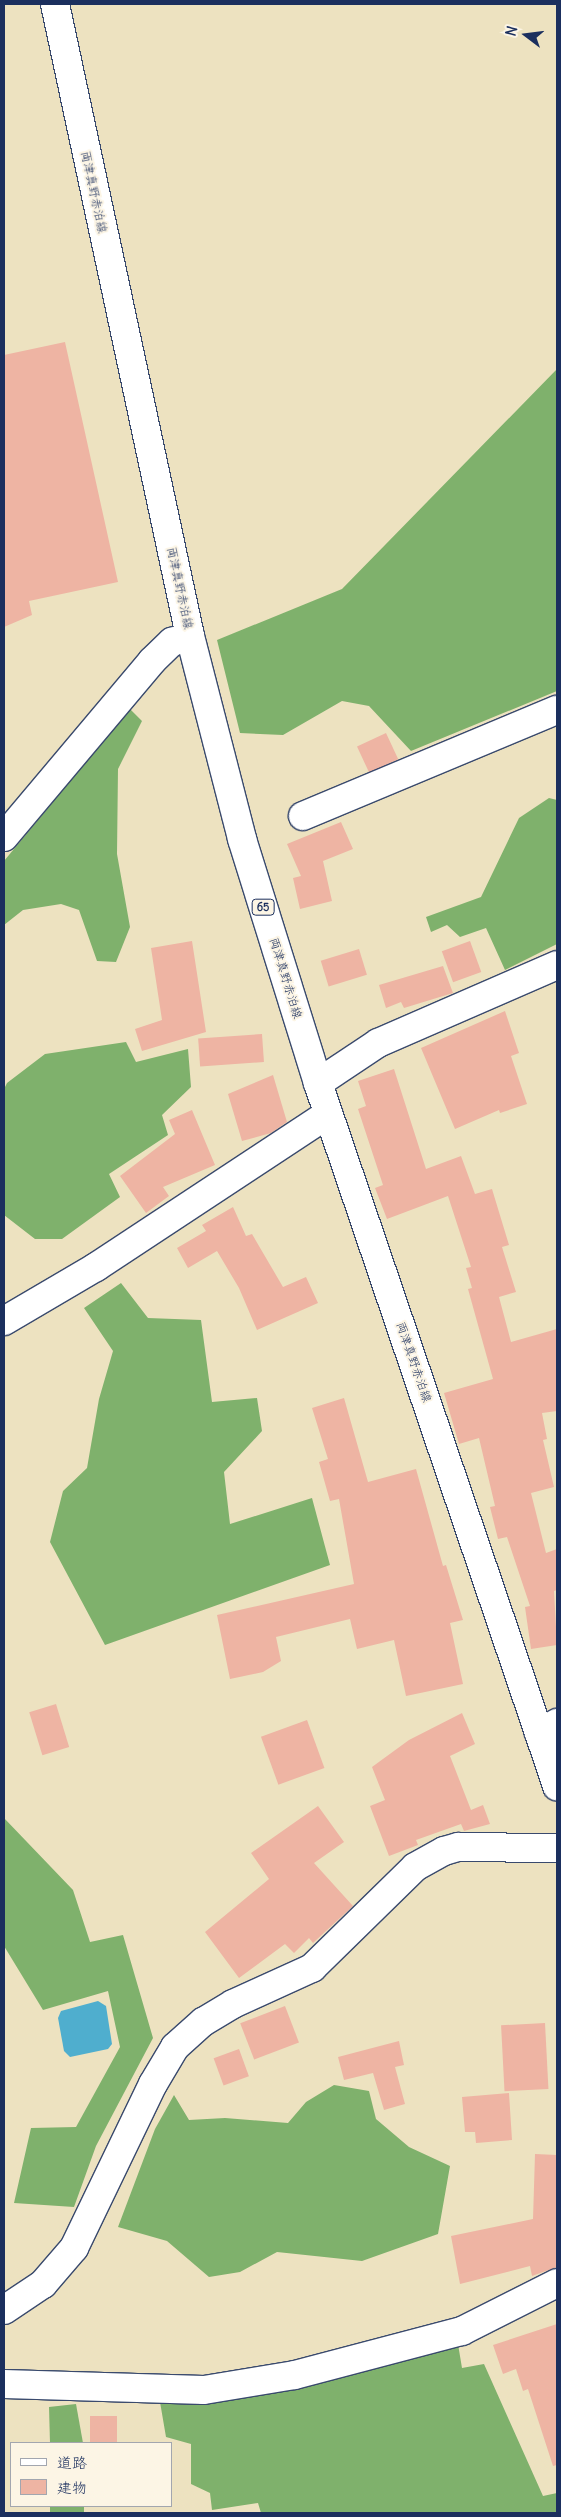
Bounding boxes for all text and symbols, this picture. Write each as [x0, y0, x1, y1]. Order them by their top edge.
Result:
north arrow [501, 10, 551, 60]
text: N [502, 24, 521, 38]
street label: 両津真野赤泊線 [78, 149, 110, 235]
street label: 両津真野赤泊線 [164, 545, 196, 631]
road number: 65 [250, 899, 276, 916]
street label: 両津真野赤泊線 [267, 936, 305, 1020]
street label: 両津真野赤泊線 [394, 1320, 434, 1404]
legend [10, 2442, 172, 2507]
text: 道路 [57, 2453, 87, 2472]
text: 建物 [57, 2478, 87, 2497]

